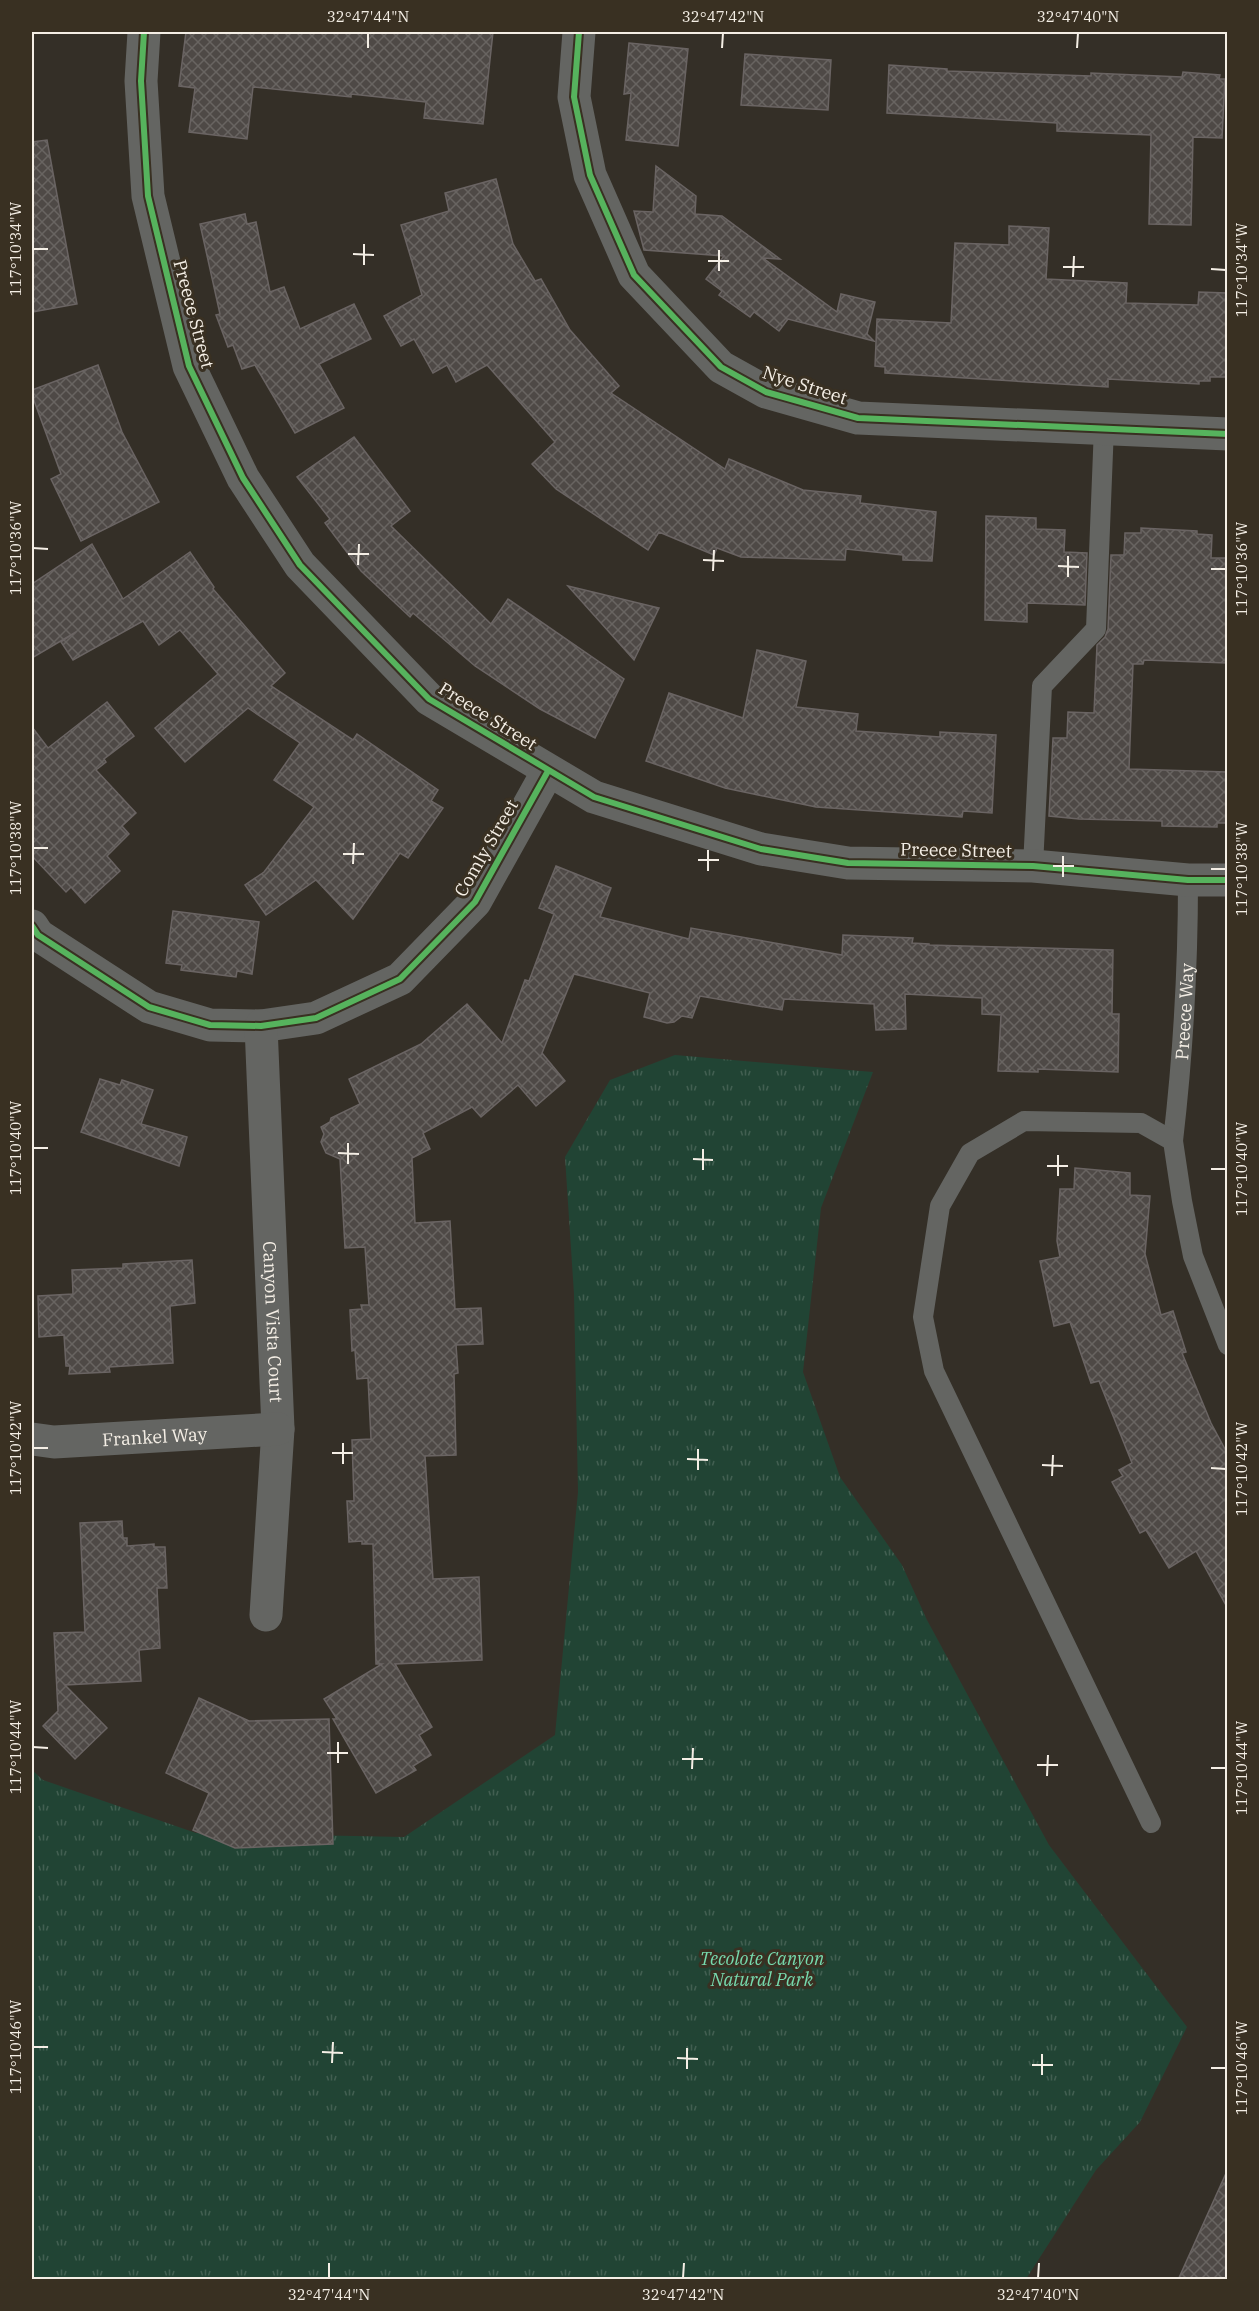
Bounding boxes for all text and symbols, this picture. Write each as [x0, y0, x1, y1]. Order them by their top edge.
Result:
text: 32°47'44"N [327, 7, 409, 26]
text: 32°47'42"N [682, 7, 764, 26]
text: 32°47'40"N [1037, 7, 1119, 26]
text: 117°10'34"W [6, 201, 25, 296]
text: 117°10'34"W [1232, 222, 1251, 317]
street label: Preece Street [168, 257, 220, 371]
street label: Nye Street [760, 360, 850, 410]
text: 117°10'36"W [6, 500, 25, 595]
text: 117°10'36"W [1232, 521, 1251, 616]
street label: Preece Street [434, 677, 542, 755]
street label: Comly Street [449, 795, 523, 901]
text: 117°10'38"W [6, 800, 25, 895]
text: 117°10'38"W [1232, 821, 1251, 916]
street label: Preece Street [900, 838, 1012, 862]
street label: Preece Way [1169, 962, 1198, 1061]
text: 117°10'40"W [6, 1100, 25, 1195]
text: 117°10'40"W [1232, 1121, 1251, 1216]
street label: Canyon Vista Court [259, 1241, 288, 1403]
text: 117°10'42"W [6, 1400, 25, 1495]
text: 117°10'42"W [1232, 1421, 1251, 1516]
street label: Frankel Way [101, 1422, 208, 1451]
text: 117°10'44"W [6, 1699, 25, 1794]
text: 117°10'44"W [1232, 1720, 1251, 1815]
park label: Tecolote Canyon Natural Park [700, 1947, 825, 1991]
text: 117°10'46"W [6, 1999, 25, 2094]
text: 117°10'46"W [1232, 2020, 1251, 2115]
text: 32°47'44"N [288, 2285, 370, 2304]
text: 32°47'42"N [642, 2285, 724, 2304]
text: 32°47'40"N [997, 2285, 1079, 2304]

